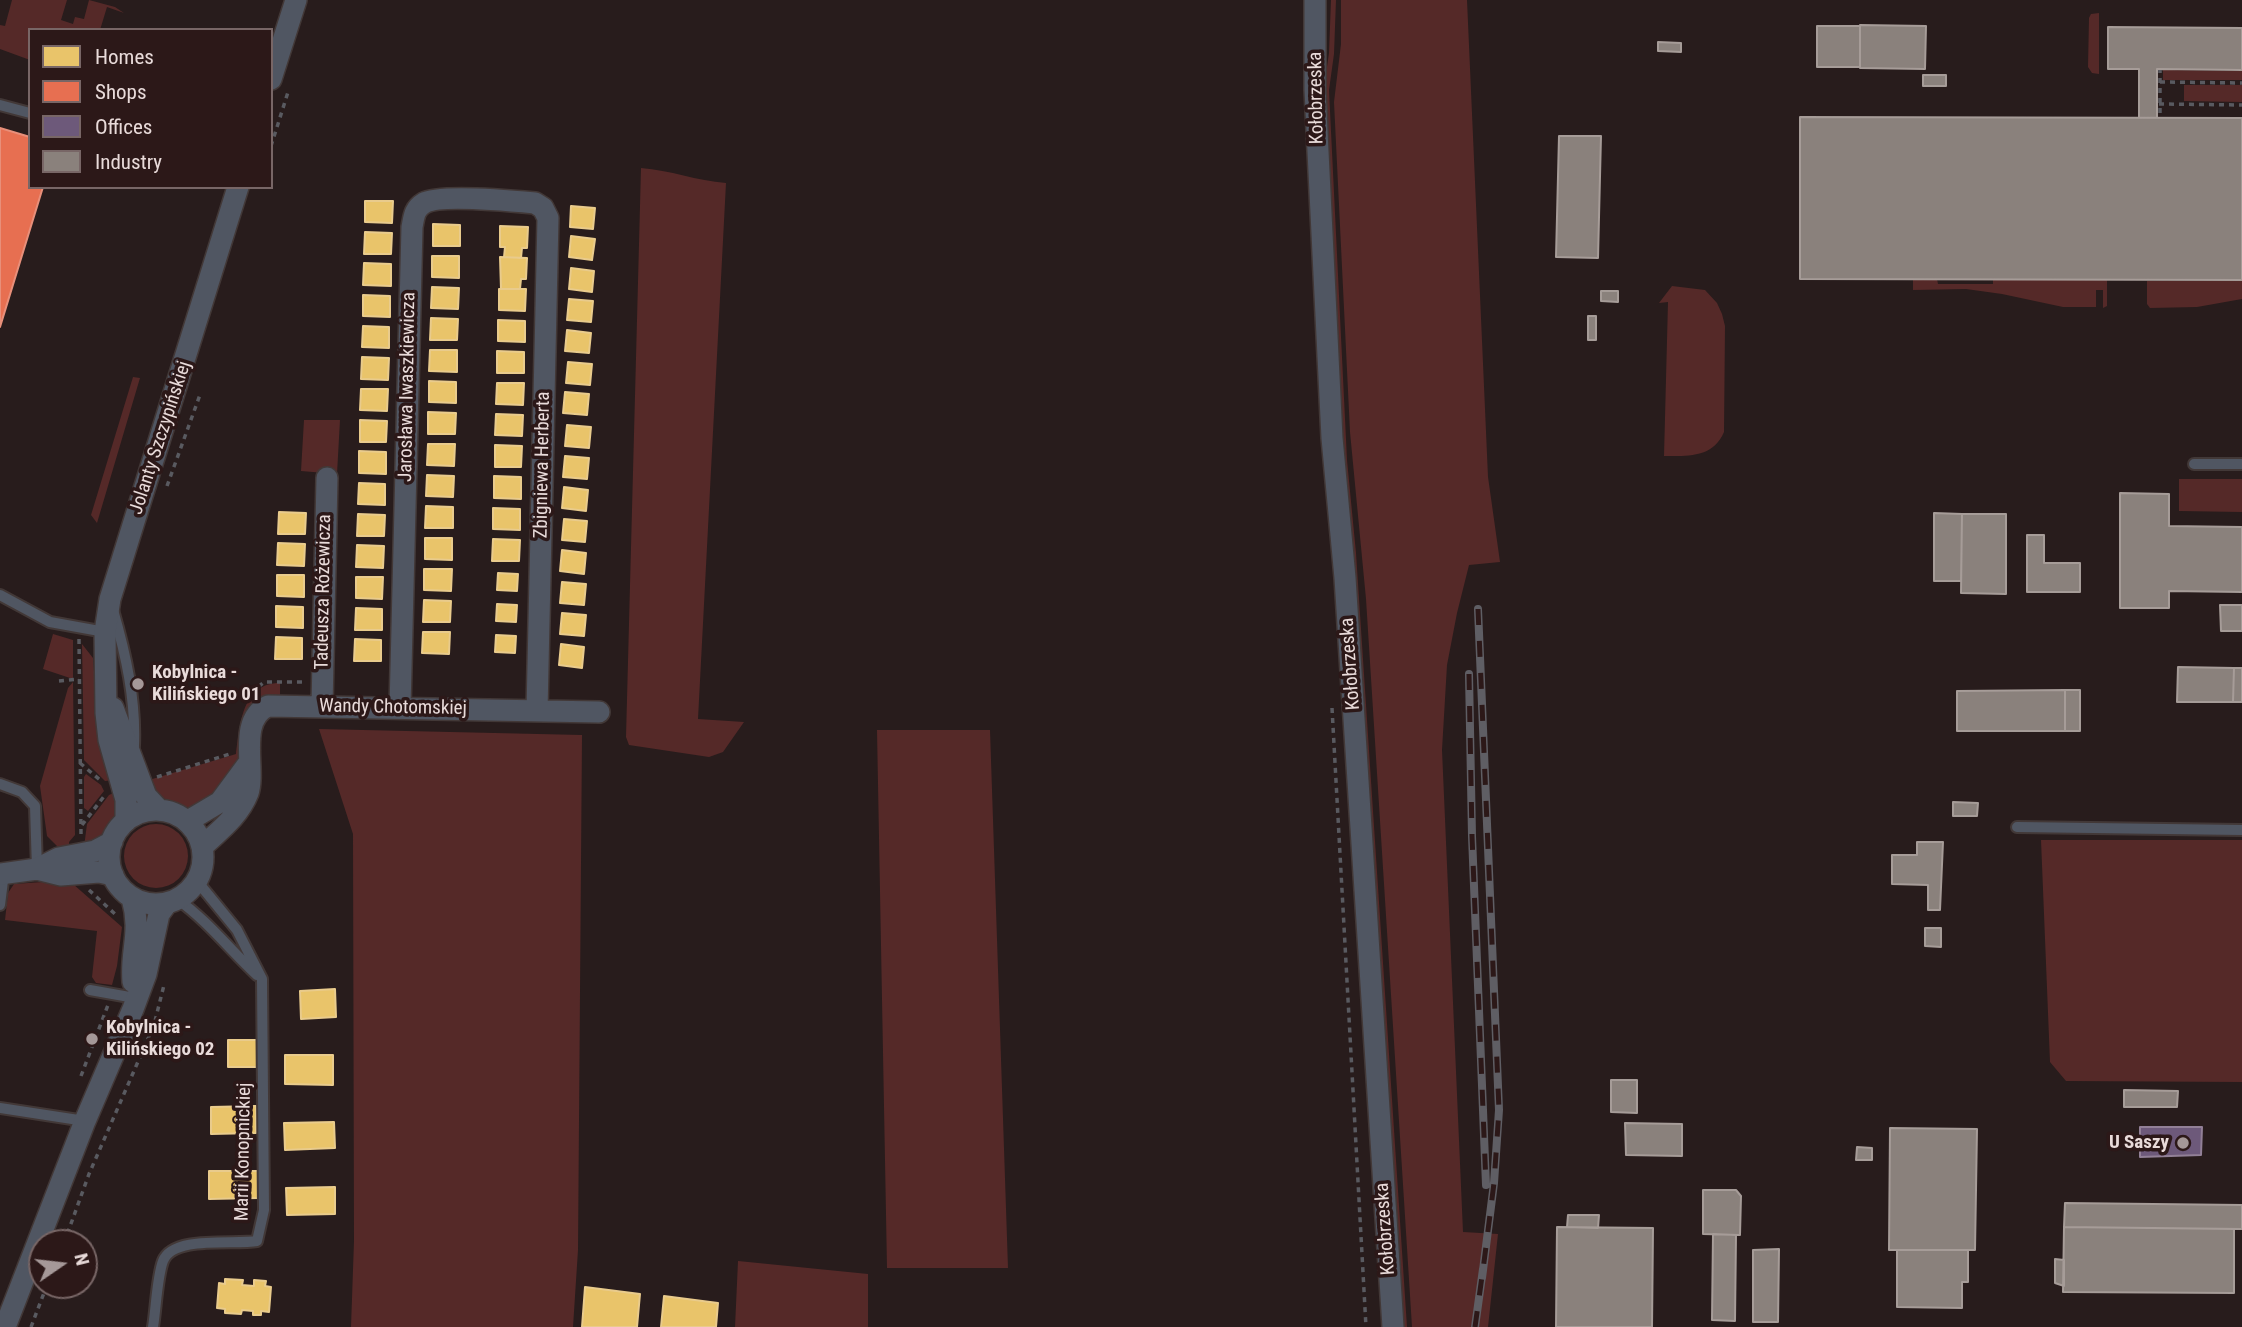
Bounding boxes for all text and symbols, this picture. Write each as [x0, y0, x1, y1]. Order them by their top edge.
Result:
legend [28, 28, 273, 189]
text: Homes [95, 45, 154, 69]
street label: Kołobrzeska [1305, 52, 1329, 144]
text: Shops [95, 80, 147, 104]
text: Offices [95, 115, 152, 139]
text: Industry [95, 150, 162, 174]
street label: Jarosława Iwaszkiewicza [395, 292, 421, 482]
street label: Jolanty Szczypińskiej [125, 358, 197, 518]
street label: Zbigniewa Herberta [530, 391, 556, 539]
street label: Tadeusza Różewicza [311, 514, 337, 670]
street label: Kołobrzeska [1336, 617, 1366, 711]
place label: Kobylnica - Kilińskiego 01 [152, 662, 260, 706]
marker: Kobylnica - Kilińskiego 01 [130, 676, 146, 692]
street label: Wandy Chotomskiej [319, 695, 467, 721]
place label: Kobylnica - Kilińskiego 02 [106, 1017, 214, 1061]
marker: Kobylnica - Kilińskiego 02 [84, 1031, 100, 1047]
street label: Marii Konopnickiej [231, 1083, 257, 1221]
place label: U Saszy [2109, 1132, 2169, 1154]
marker: U Saszy [2175, 1135, 2191, 1151]
street label: Kołobrzeska [1371, 1182, 1401, 1276]
north arrow [28, 1229, 98, 1299]
text: N [69, 1251, 94, 1268]

